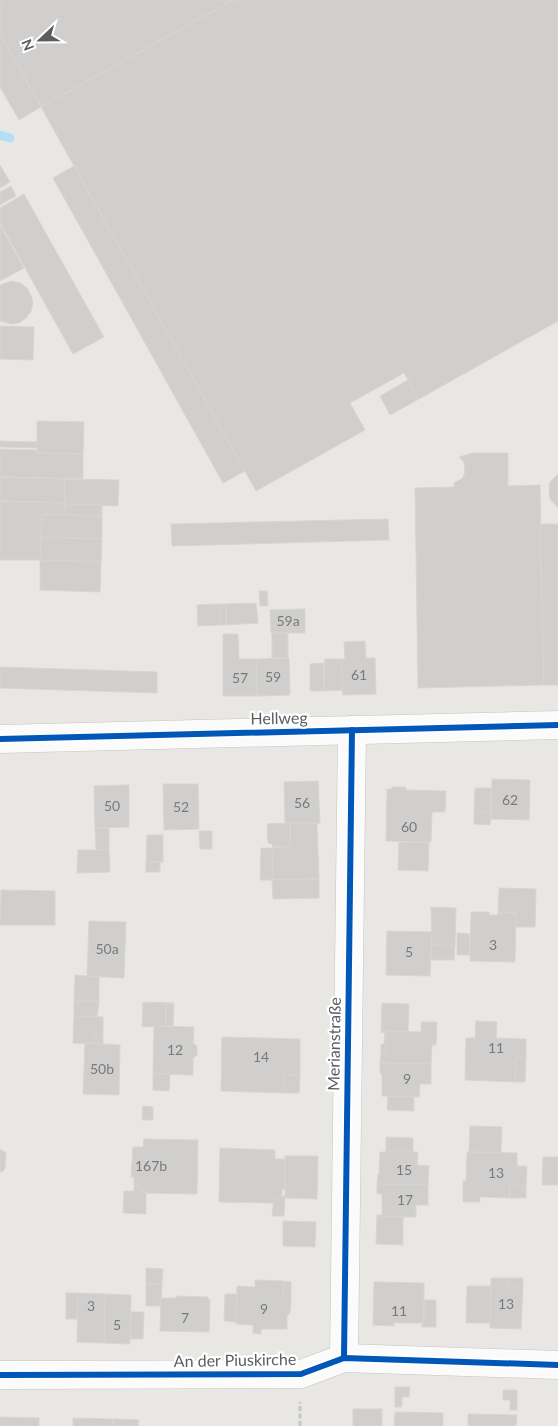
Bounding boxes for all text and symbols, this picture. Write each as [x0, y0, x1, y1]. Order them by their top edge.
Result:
north arrow [15, 15, 65, 65]
text: N [18, 37, 37, 53]
house number: 59a [276, 612, 300, 629]
house number: 61 [351, 666, 367, 683]
house number: 59 [265, 668, 281, 685]
house number: 57 [232, 669, 248, 686]
street label: Hellweg [250, 708, 308, 727]
house number: 62 [502, 791, 518, 808]
house number: 56 [294, 794, 310, 811]
house number: 50 [104, 797, 120, 814]
house number: 52 [173, 798, 189, 815]
house number: 60 [401, 818, 417, 835]
house number: 3 [489, 936, 497, 953]
house number: 50a [95, 940, 119, 957]
house number: 5 [405, 943, 413, 960]
street label: Merianstraße [323, 997, 344, 1091]
house number: 11 [488, 1039, 504, 1056]
house number: 12 [167, 1041, 183, 1058]
house number: 14 [253, 1048, 269, 1065]
house number: 50b [90, 1060, 114, 1077]
house number: 9 [403, 1070, 411, 1087]
house number: 167b [135, 1157, 167, 1174]
house number: 15 [396, 1161, 412, 1178]
house number: 13 [488, 1164, 504, 1181]
house number: 17 [397, 1191, 413, 1208]
house number: 13 [498, 1295, 514, 1312]
house number: 3 [87, 1297, 95, 1314]
house number: 9 [260, 1300, 268, 1317]
house number: 11 [391, 1302, 407, 1319]
house number: 7 [181, 1309, 189, 1326]
house number: 5 [113, 1316, 121, 1333]
street label: An der Piuskirche [174, 1349, 296, 1370]

